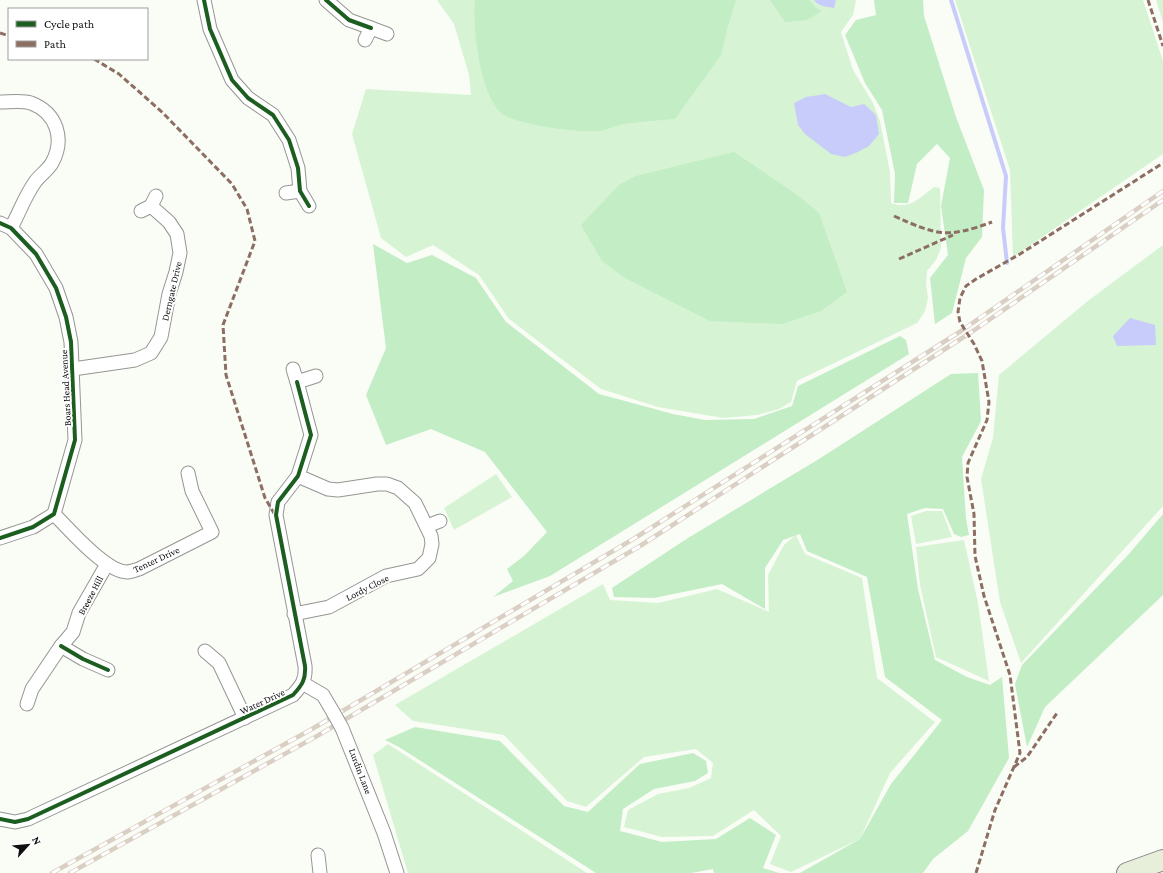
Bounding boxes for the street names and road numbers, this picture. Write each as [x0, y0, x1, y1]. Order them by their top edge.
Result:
street label: Derngate Drive [159, 260, 184, 322]
street label: Boars Head Avenue [58, 349, 73, 426]
street label: Tenter Drive [131, 544, 182, 575]
street label: Lordy Close [344, 572, 391, 603]
street label: Breeze Hill [76, 574, 105, 617]
street label: Water Drive [238, 686, 287, 717]
street label: Lurdin Lane [347, 747, 374, 796]

